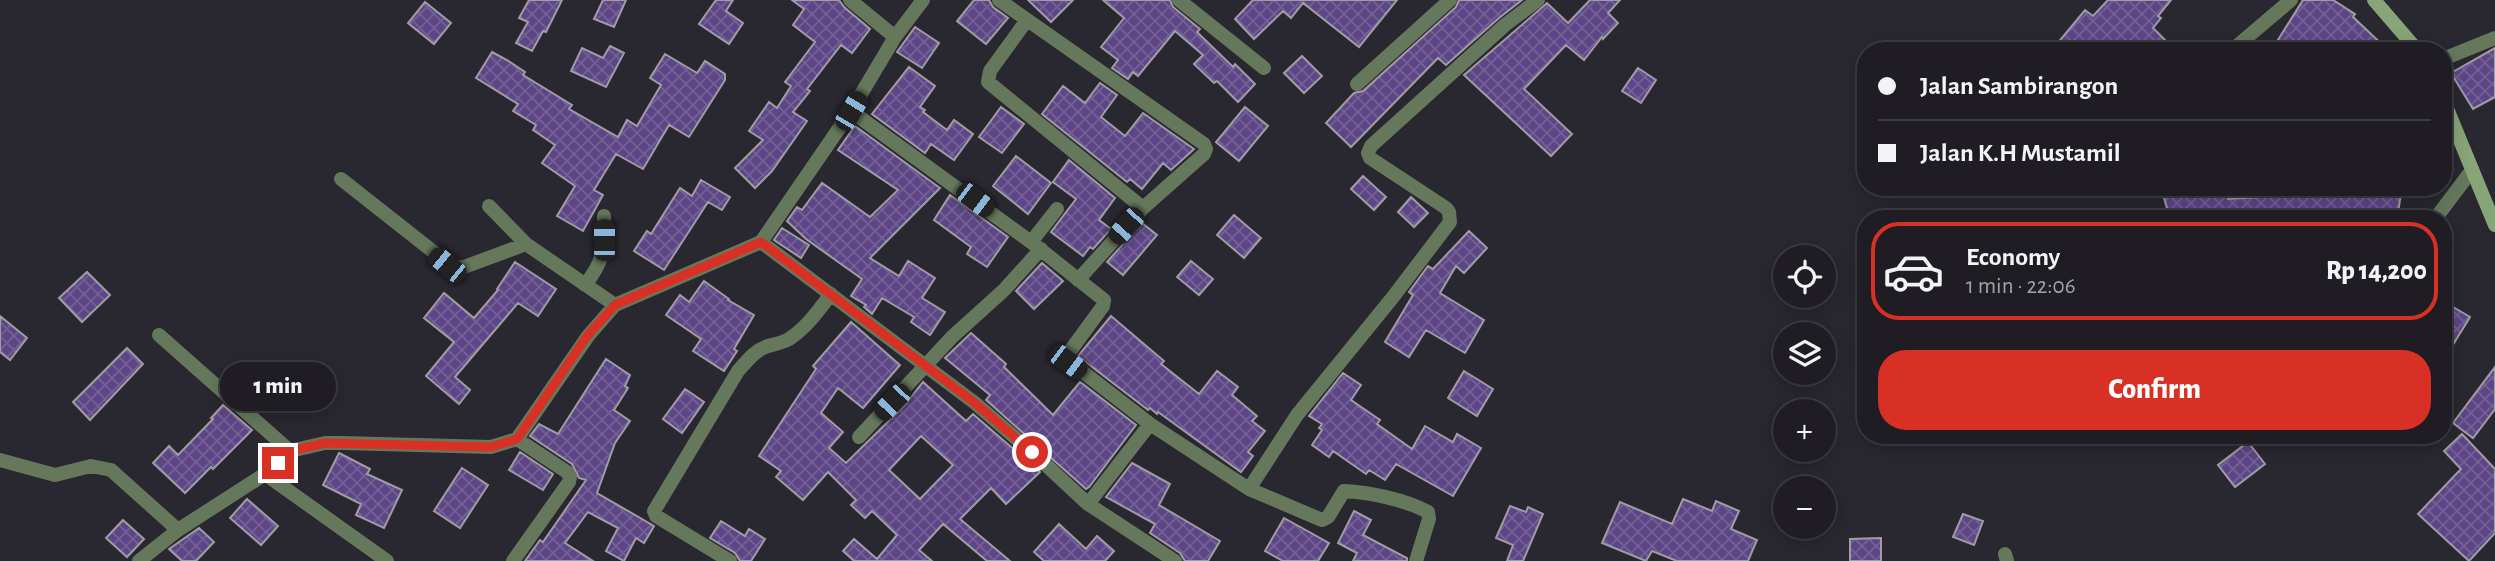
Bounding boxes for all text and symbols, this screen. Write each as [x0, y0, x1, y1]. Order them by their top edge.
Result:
text: Jalan Sambirangon [1920, 73, 2118, 99]
car [832, 88, 871, 134]
text: Jalan K.H Mustamil [1920, 140, 2121, 166]
car [952, 179, 999, 221]
car [1105, 203, 1148, 249]
car [594, 219, 615, 261]
icon: car [1882, 240, 1945, 303]
car [425, 244, 470, 286]
text: Economy [1966, 244, 2060, 270]
map controls [1773, 245, 1836, 539]
button: locate [1773, 245, 1836, 308]
text: Rp 14,200 [2326, 258, 2427, 284]
text: 1 min · 22:06 [1966, 275, 2076, 298]
button: layers [1773, 322, 1836, 385]
car [1045, 341, 1092, 383]
button: Confirm [1878, 350, 2431, 430]
callout: 1 min [220, 362, 336, 410]
text: 1 min [254, 375, 302, 398]
car [870, 380, 915, 424]
button: + [1773, 399, 1836, 462]
route start [1016, 436, 1048, 468]
route end [262, 447, 294, 479]
button: − [1773, 476, 1836, 539]

